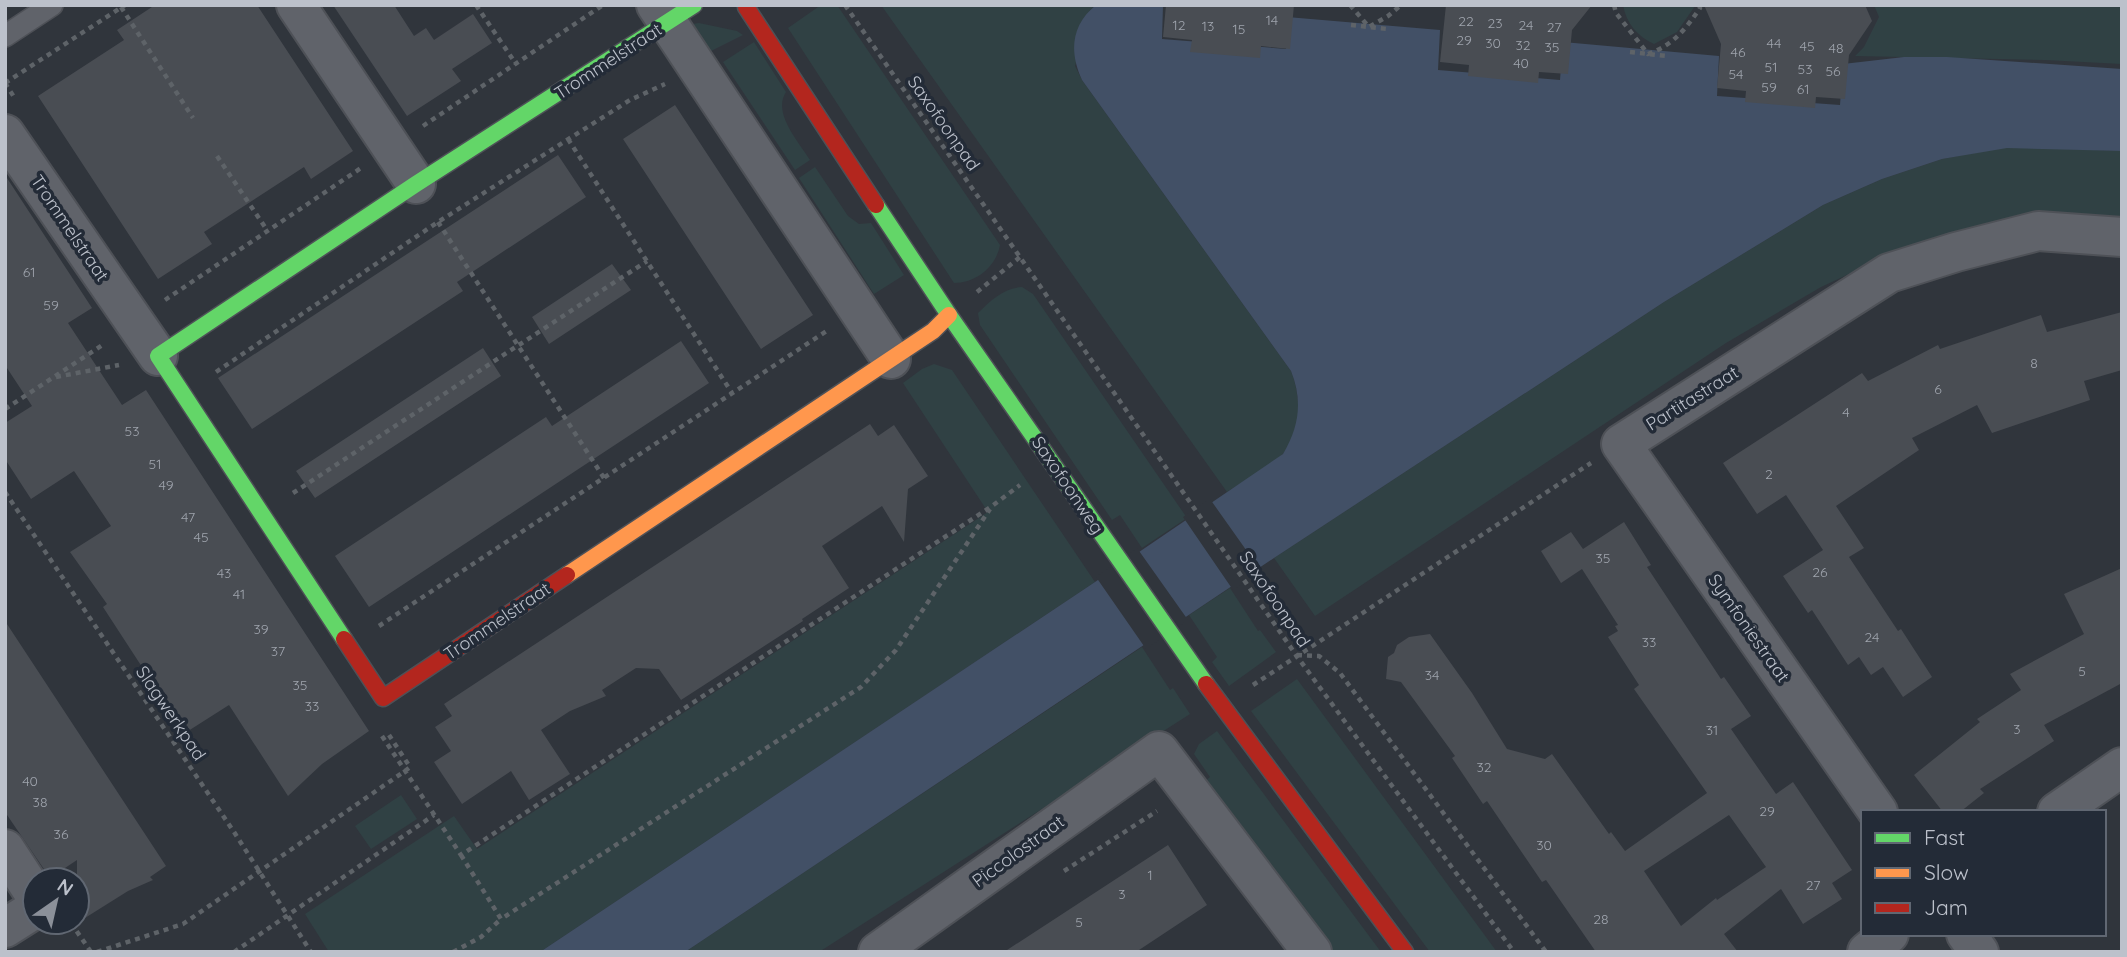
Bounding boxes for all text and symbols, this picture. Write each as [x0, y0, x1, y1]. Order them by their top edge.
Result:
house number: 14 [1266, 11, 1278, 29]
house number: 22 [1458, 12, 1474, 30]
house number: 23 [1487, 14, 1503, 32]
house number: 12 [1173, 16, 1186, 34]
house number: 24 [1519, 16, 1533, 34]
house number: 13 [1202, 17, 1214, 35]
street label: Trommelstraat [550, 18, 666, 104]
house number: 27 [1547, 18, 1561, 36]
house number: 15 [1233, 20, 1245, 38]
house number: 29 [1456, 31, 1472, 49]
house number: 30 [1485, 34, 1501, 52]
house number: 44 [1767, 34, 1781, 52]
house number: 32 [1515, 36, 1531, 54]
house number: 45 [1799, 37, 1815, 55]
house number: 35 [1545, 38, 1559, 56]
house number: 48 [1829, 39, 1843, 57]
house number: 46 [1731, 43, 1746, 61]
house number: 40 [1513, 54, 1529, 72]
house number: 51 [1765, 58, 1777, 76]
house number: 53 [1798, 60, 1812, 78]
house number: 56 [1825, 62, 1841, 80]
house number: 54 [1728, 65, 1744, 83]
street label: Saxofoonpad [903, 71, 985, 175]
house number: 59 [1761, 78, 1777, 96]
house number: 61 [1797, 80, 1809, 98]
street label: Trommelstraat [26, 170, 114, 286]
house number: 61 [23, 263, 35, 281]
house number: 59 [43, 296, 59, 314]
house number: 8 [2030, 354, 2038, 372]
street label: Partitastraat [1641, 360, 1743, 436]
house number: 6 [1934, 380, 1942, 398]
house number: 4 [1842, 403, 1850, 421]
house number: 53 [125, 422, 139, 440]
street label: Saxofoonweg [1027, 432, 1109, 538]
house number: 51 [149, 455, 161, 473]
house number: 2 [1765, 465, 1773, 483]
house number: 49 [159, 476, 174, 494]
house number: 47 [181, 508, 195, 526]
house number: 45 [193, 528, 209, 546]
street label: Saxofoonpad [1234, 547, 1316, 651]
house number: 35 [1596, 549, 1610, 567]
house number: 26 [1812, 563, 1828, 581]
house number: 43 [217, 564, 231, 582]
street label: Symfoniestraat [1703, 569, 1795, 687]
street label: Trommelstraat [439, 577, 555, 665]
house number: 41 [233, 585, 245, 603]
house number: 39 [253, 620, 269, 638]
house number: 24 [1865, 628, 1879, 646]
house number: 33 [1642, 633, 1656, 651]
house number: 37 [271, 642, 285, 660]
street label: Slagwerkpad [131, 661, 211, 765]
house number: 5 [2078, 662, 2086, 680]
house number: 34 [1425, 666, 1439, 684]
house number: 35 [293, 676, 307, 694]
house number: 33 [305, 697, 319, 715]
house number: 3 [2013, 720, 2021, 738]
house number: 31 [1706, 721, 1718, 739]
house number: 32 [1476, 758, 1492, 776]
house number: 40 [22, 772, 38, 790]
house number: 38 [33, 793, 47, 811]
house number: 29 [1759, 802, 1775, 820]
street label: Piccolostraat [967, 810, 1069, 892]
legend [1861, 810, 2106, 936]
text: Fast [1924, 824, 1965, 850]
house number: 36 [54, 825, 69, 843]
house number: 30 [1536, 836, 1552, 854]
text: Slow [1924, 859, 1969, 885]
north arrow [21, 866, 91, 936]
house number: 1 [1147, 866, 1153, 884]
text: N [53, 873, 78, 901]
house number: 27 [1806, 876, 1820, 894]
house number: 3 [1118, 885, 1126, 903]
text: Jam [1924, 894, 1968, 920]
house number: 28 [1593, 910, 1609, 928]
house number: 5 [1075, 913, 1083, 931]

